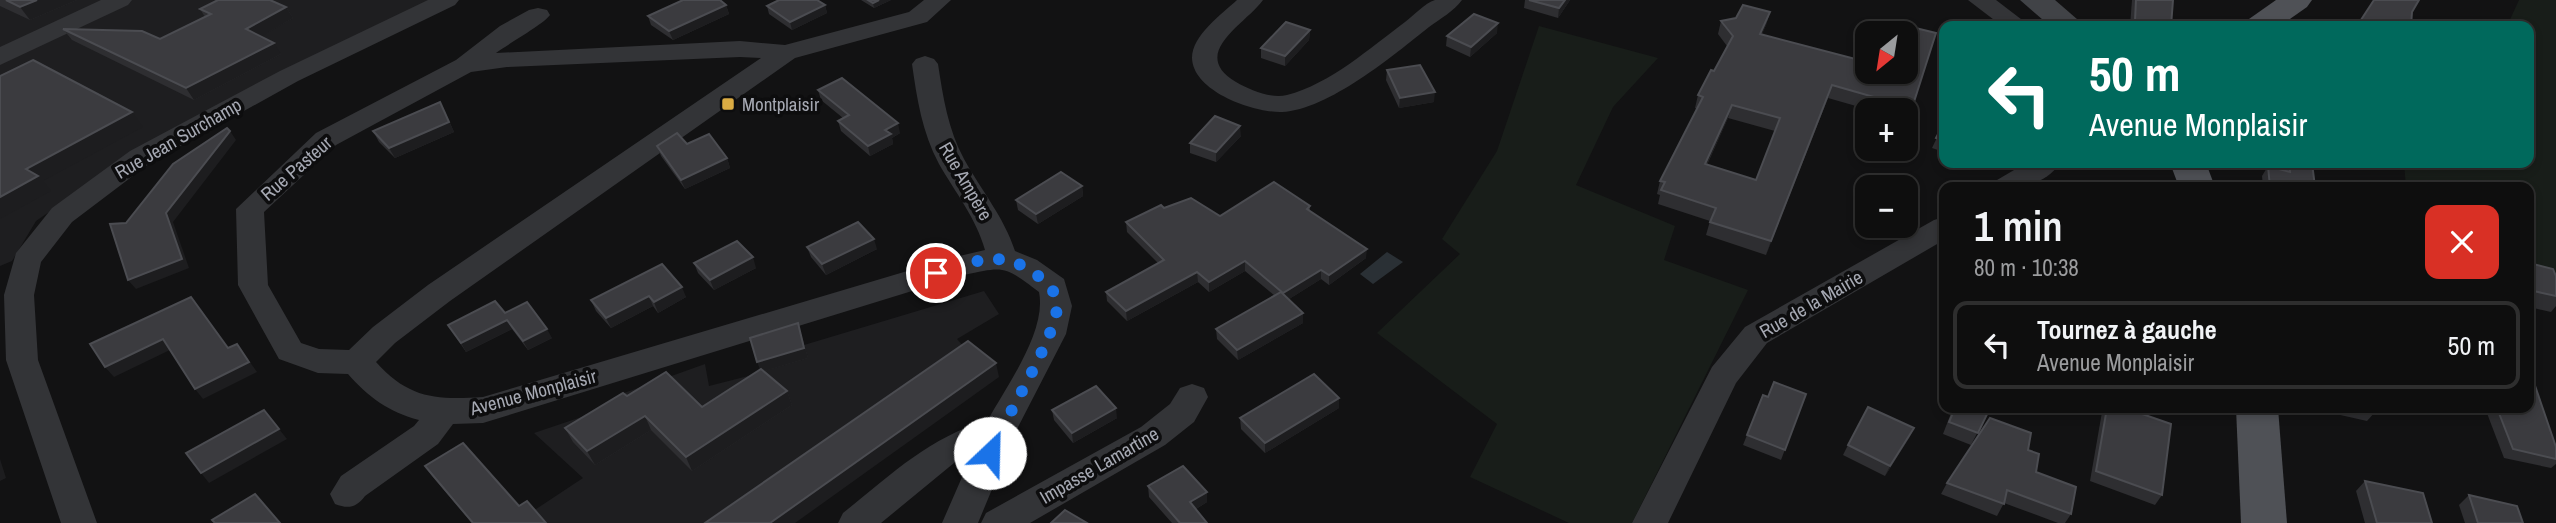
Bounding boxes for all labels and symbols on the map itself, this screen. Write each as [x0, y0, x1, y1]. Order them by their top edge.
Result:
north arrow [1855, 21, 1918, 84]
street label: Rue Jean Surchamp [110, 91, 246, 185]
place label: Montplaisir [742, 91, 820, 117]
marker: Montplaisir [720, 96, 736, 112]
street label: Rue Pasteur [255, 129, 338, 206]
street label: Rue Ampère [933, 137, 999, 225]
pin [906, 243, 966, 303]
street label: Rue de la Mairie [1755, 264, 1867, 344]
street label: Avenue Monplaisir [466, 362, 600, 422]
position arrow [953, 416, 1027, 490]
street label: Impasse Lamartine [1035, 420, 1163, 510]

